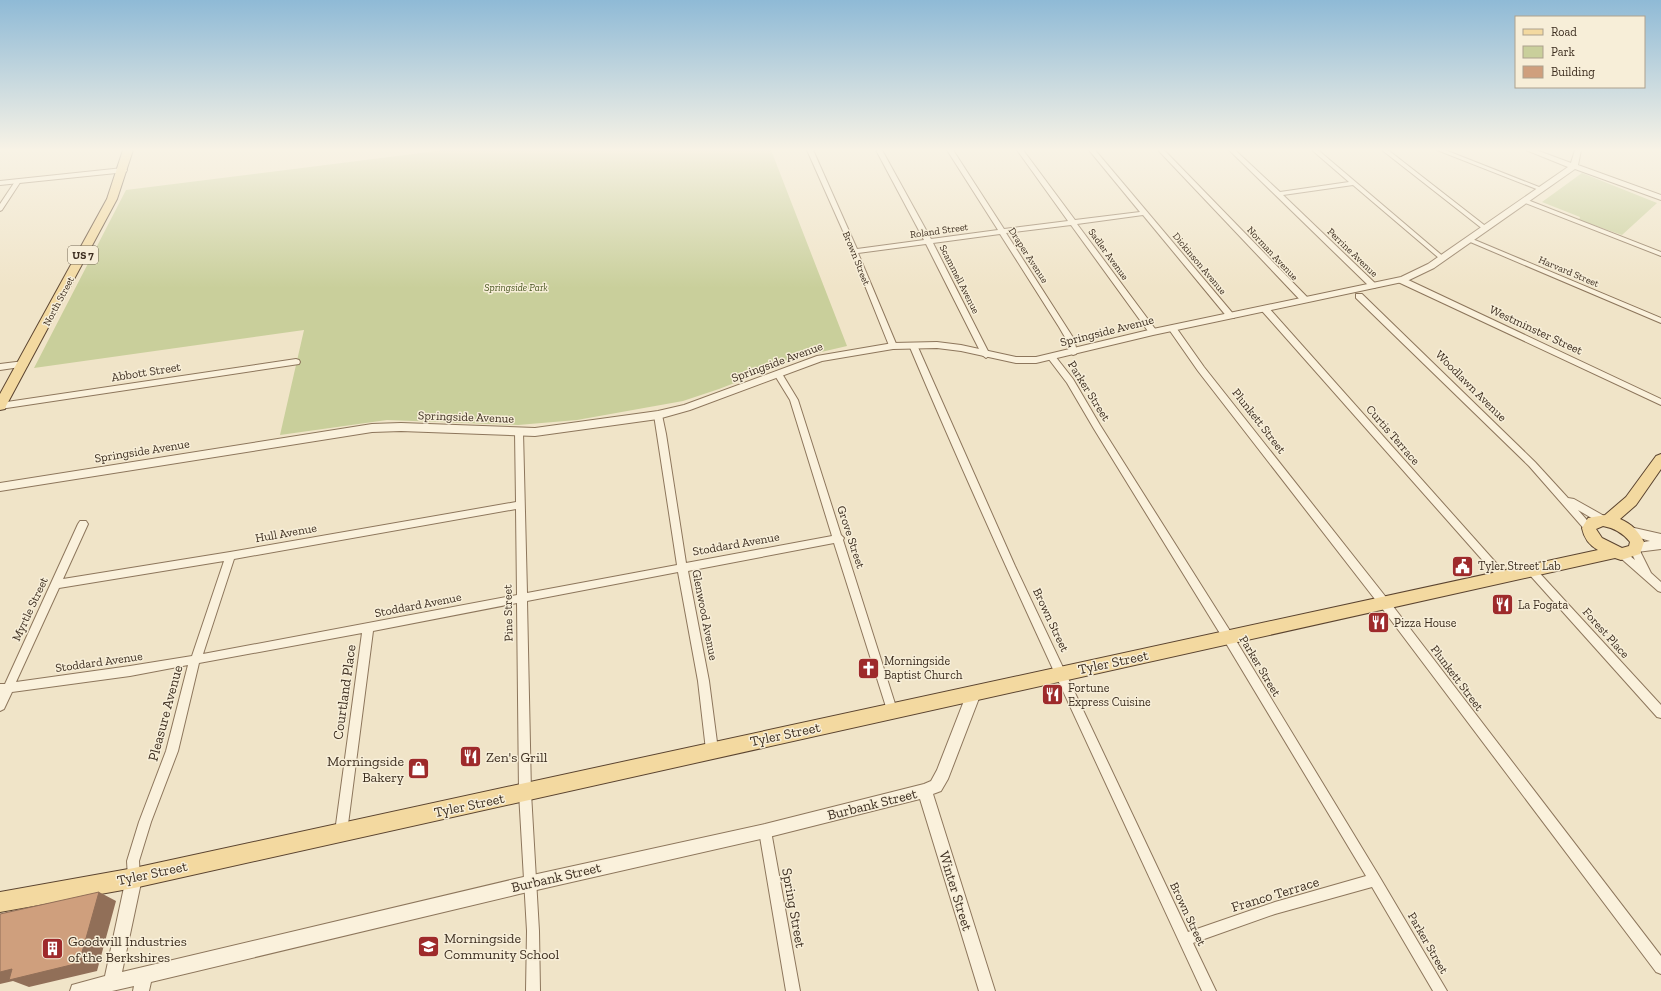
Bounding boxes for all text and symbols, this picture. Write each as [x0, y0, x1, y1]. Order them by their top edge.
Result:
legend [1515, 16, 1645, 88]
text: Road [1551, 25, 1577, 39]
text: Park [1551, 45, 1576, 59]
text: Building [1551, 65, 1595, 79]
street label: Roland Street [909, 221, 969, 241]
street label: Norman Avenue [1244, 224, 1300, 283]
street label: Draper Avenue [1006, 225, 1051, 286]
street label: Perrine Avenue [1325, 226, 1380, 280]
street label: Sadler Avenue [1085, 227, 1131, 283]
street label: Brown Street [840, 230, 872, 287]
street label: Dickinson Avenue [1170, 230, 1229, 297]
street label: Scammell Avenue [937, 243, 982, 316]
road number: US 7 [68, 246, 98, 264]
street label: Harvard Street [1536, 254, 1601, 290]
street label: North Street [41, 274, 77, 328]
park label: Springside Park [484, 282, 548, 294]
street label: Westminster Street [1487, 302, 1585, 358]
street label: Springside Avenue [1059, 313, 1156, 349]
street label: Springside Avenue [729, 339, 825, 385]
street label: Woodlawn Avenue [1433, 348, 1510, 425]
street label: Parker Street [1065, 358, 1113, 424]
street label: Abbott Street [110, 360, 182, 384]
street label: Plunkett Street [1229, 386, 1289, 457]
street label: Curtis Terrace [1363, 402, 1423, 468]
street label: Springside Avenue [418, 408, 515, 426]
street label: Springside Avenue [93, 437, 191, 465]
street label: Grove Street [834, 504, 868, 571]
street label: Hull Avenue [254, 521, 318, 545]
street label: Stoddard Avenue [691, 529, 781, 559]
public building icon: Tyler Street Lab [1449, 553, 1475, 579]
place label: Tyler Street Lab [1478, 559, 1561, 573]
street label: Glenwood Avenue [689, 568, 721, 662]
street label: Myrtle Street [9, 574, 51, 643]
street label: Pine Street [500, 584, 515, 642]
street label: Brown Street [1030, 586, 1072, 655]
street label: Stoddard Avenue [373, 590, 463, 620]
restaurant icon: La Fogata [1489, 592, 1515, 618]
place label: La Fogata [1518, 598, 1568, 612]
street label: Forest Place [1580, 605, 1632, 661]
restaurant icon: Pizza House [1366, 610, 1392, 636]
place label: Pizza House [1394, 616, 1457, 630]
street label: Parker Street [1236, 633, 1284, 699]
street label: Plunkett Street [1428, 642, 1487, 714]
street label: Courtland Place [329, 643, 360, 741]
street label: Tyler Street [1076, 647, 1151, 678]
street label: Stoddard Avenue [54, 649, 144, 675]
place label: Morningside Baptist Church [884, 654, 963, 682]
church icon: Morningside Baptist Church [855, 655, 881, 681]
street label: Pleasure Avenue [145, 663, 187, 763]
place label: Fortune Express Cuisine [1068, 681, 1151, 709]
restaurant icon: Fortune Express Cuisine [1040, 682, 1066, 708]
street label: Tyler Street [748, 719, 823, 750]
restaurant icon: Zen's Grill [457, 744, 483, 770]
place label: Zen's Grill [486, 749, 548, 766]
place label: Morningside Bakery [327, 753, 405, 786]
shop icon: Morningside Bakery [406, 756, 432, 782]
street label: Burbank Street [826, 785, 919, 824]
street label: Tyler Street [432, 790, 507, 821]
street label: Winter Street [935, 849, 976, 934]
street label: Tyler Street [115, 858, 190, 889]
street label: Burbank Street [509, 859, 604, 896]
street label: Spring Street [778, 867, 809, 950]
street label: Franco Terrace [1229, 873, 1322, 916]
street label: Brown Street [1167, 880, 1209, 949]
street label: Parker Street [1405, 910, 1451, 977]
place label: Morningside Community School [444, 930, 560, 963]
place label: Goodwill Industries of the Berkshires [68, 933, 187, 966]
school or university icon: Morningside Community School [416, 933, 442, 959]
building icon: Goodwill Industries of the Berkshires [39, 936, 65, 962]

